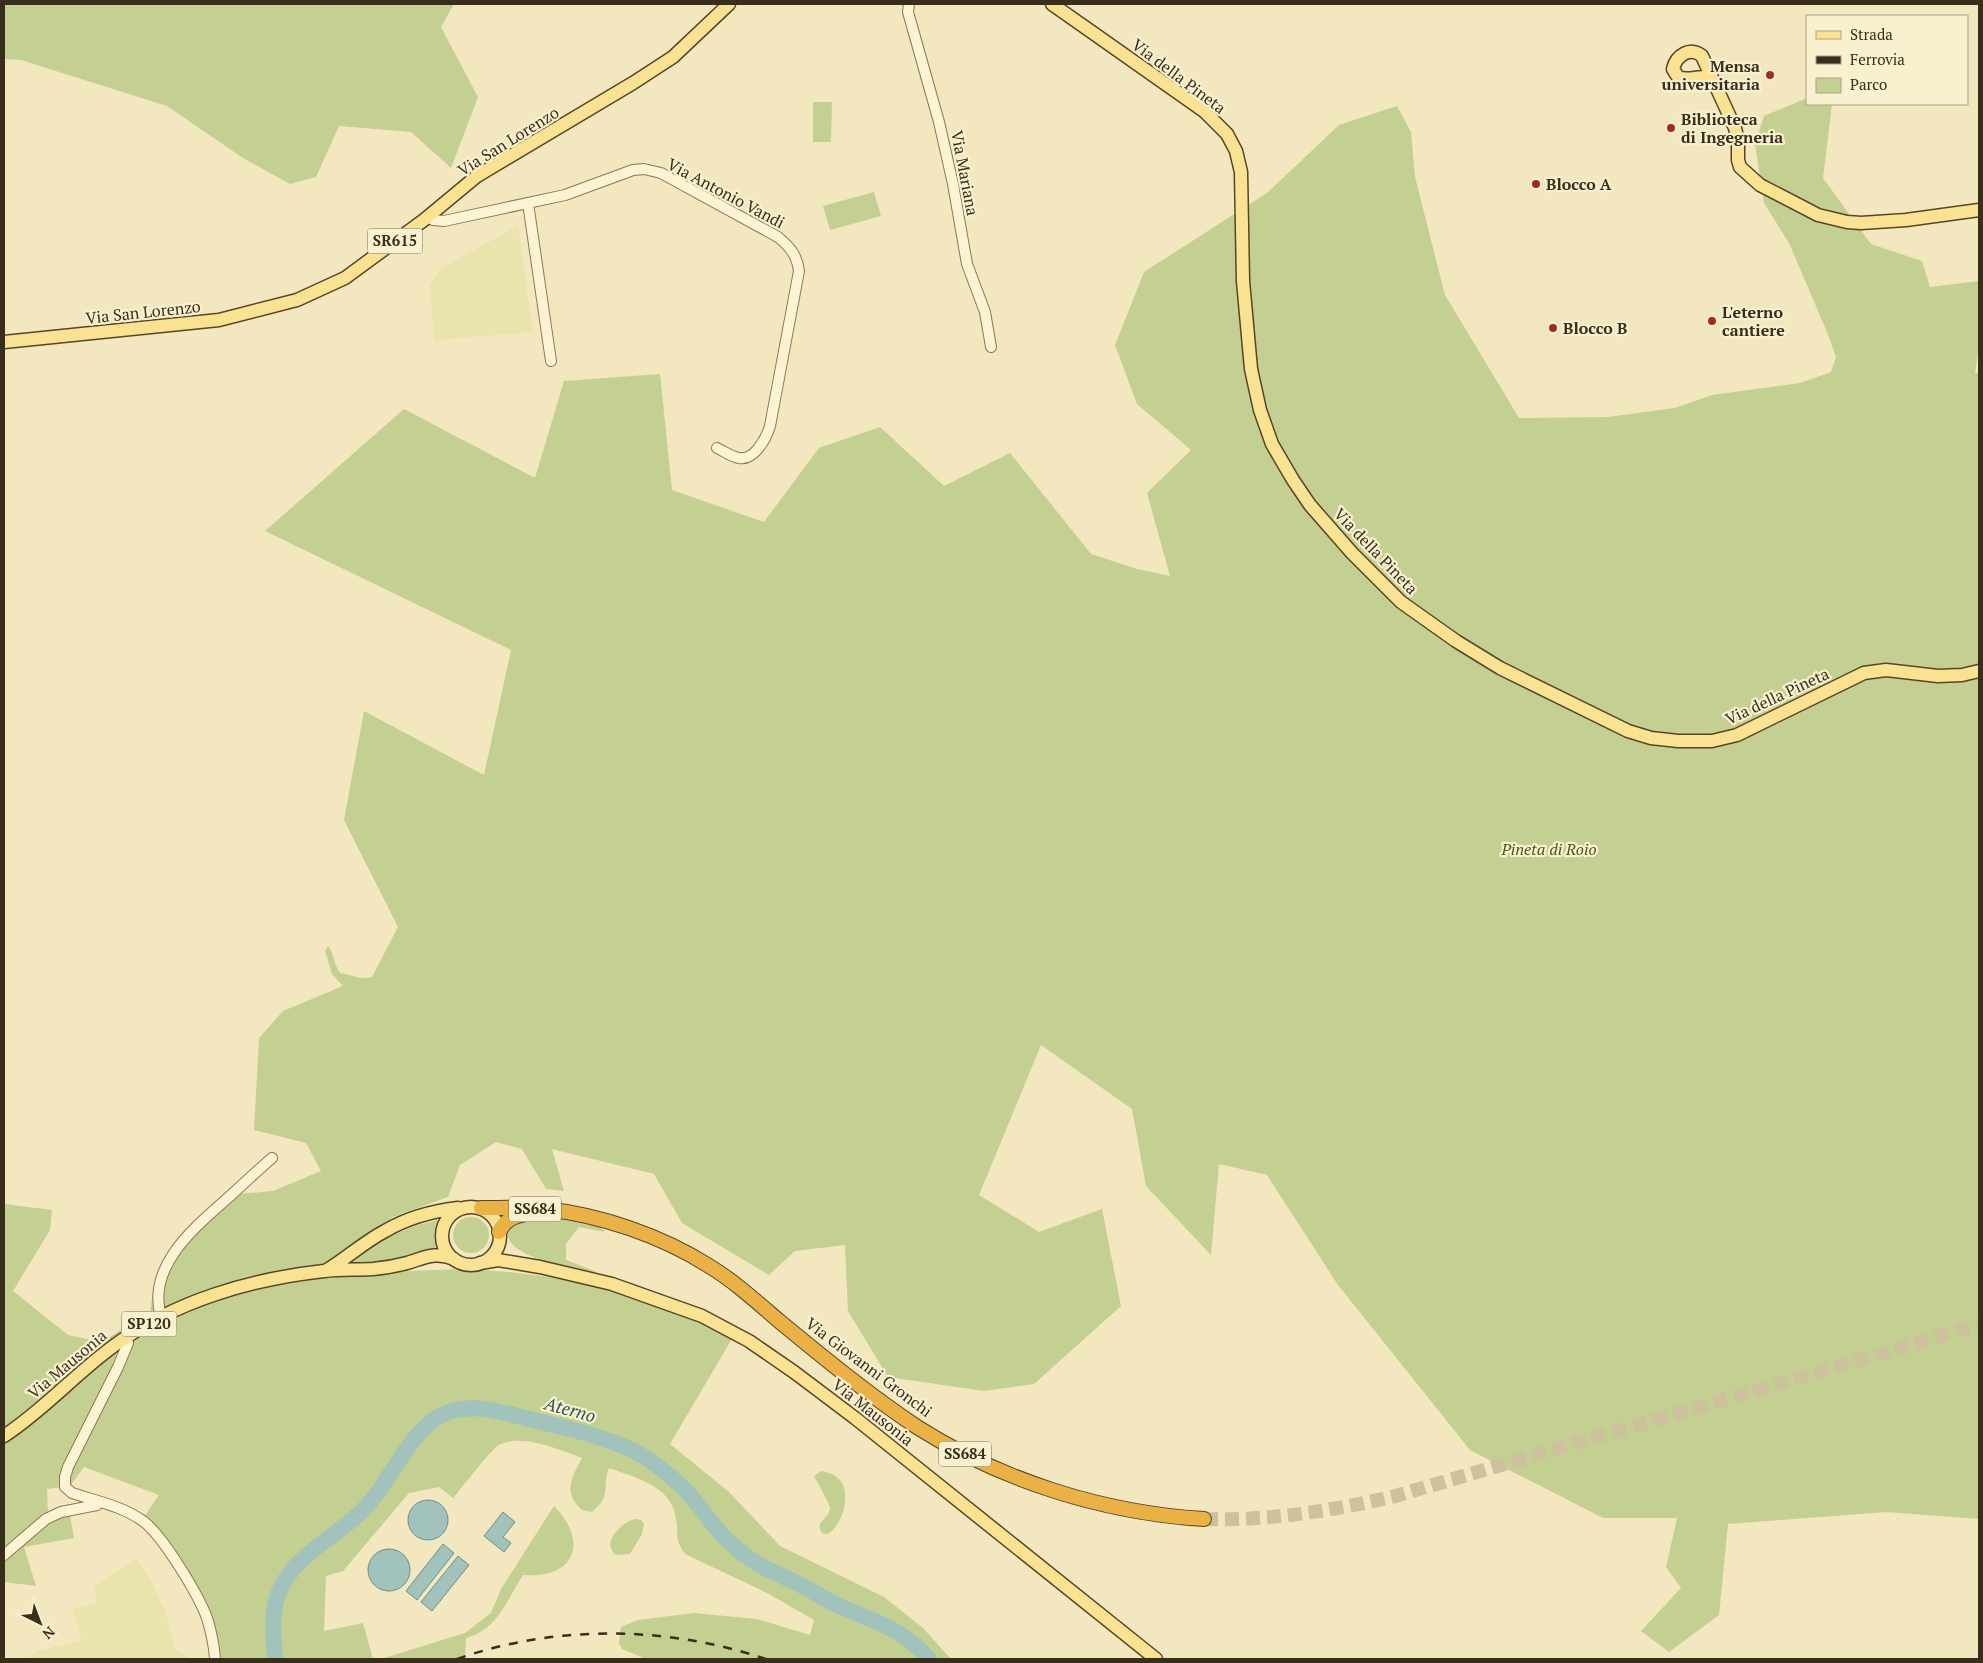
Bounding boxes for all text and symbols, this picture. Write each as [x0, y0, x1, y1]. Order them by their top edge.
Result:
legend [1806, 15, 1968, 105]
text: Strada [1850, 24, 1893, 44]
street label: Via della Pineta [1128, 33, 1230, 119]
text: Ferrovia [1850, 49, 1905, 69]
place label: Mensa universitaria [1662, 55, 1760, 95]
marker: Mensa universitaria [1764, 69, 1776, 81]
text: Parco [1850, 74, 1887, 94]
street label: Via San Lorenzo [453, 101, 563, 181]
place label: Biblioteca di Ingegneria [1681, 108, 1783, 148]
marker: Biblioteca di Ingegneria [1665, 122, 1677, 134]
street label: Via Mariana [946, 129, 984, 217]
street label: Via Antonio Vandi [663, 153, 789, 233]
place label: Blocco A [1546, 173, 1612, 195]
marker: Blocco A [1530, 178, 1542, 190]
road number: SR615 [368, 228, 422, 254]
street label: Via San Lorenzo [84, 295, 202, 329]
place label: L'eterno cantiere [1722, 301, 1785, 341]
marker: L'eterno cantiere [1706, 315, 1718, 327]
place label: Blocco B [1563, 317, 1627, 339]
marker: Blocco B [1547, 322, 1559, 334]
street label: Via della Pineta [1329, 503, 1423, 599]
street label: Via della Pineta [1722, 662, 1832, 730]
park label: Pineta di Roio [1500, 838, 1597, 860]
road number: SS684 [509, 1196, 561, 1222]
road number: SP120 [122, 1312, 176, 1336]
street label: Via Giovanni Gronchi [801, 1312, 937, 1422]
street label: Via Mausonia [23, 1324, 111, 1404]
street label: Via Mausonia [828, 1373, 918, 1451]
water label: Aterno [541, 1390, 598, 1427]
road number: SS684 [939, 1442, 991, 1466]
north arrow [15, 1598, 65, 1648]
text: N [38, 1622, 59, 1644]

